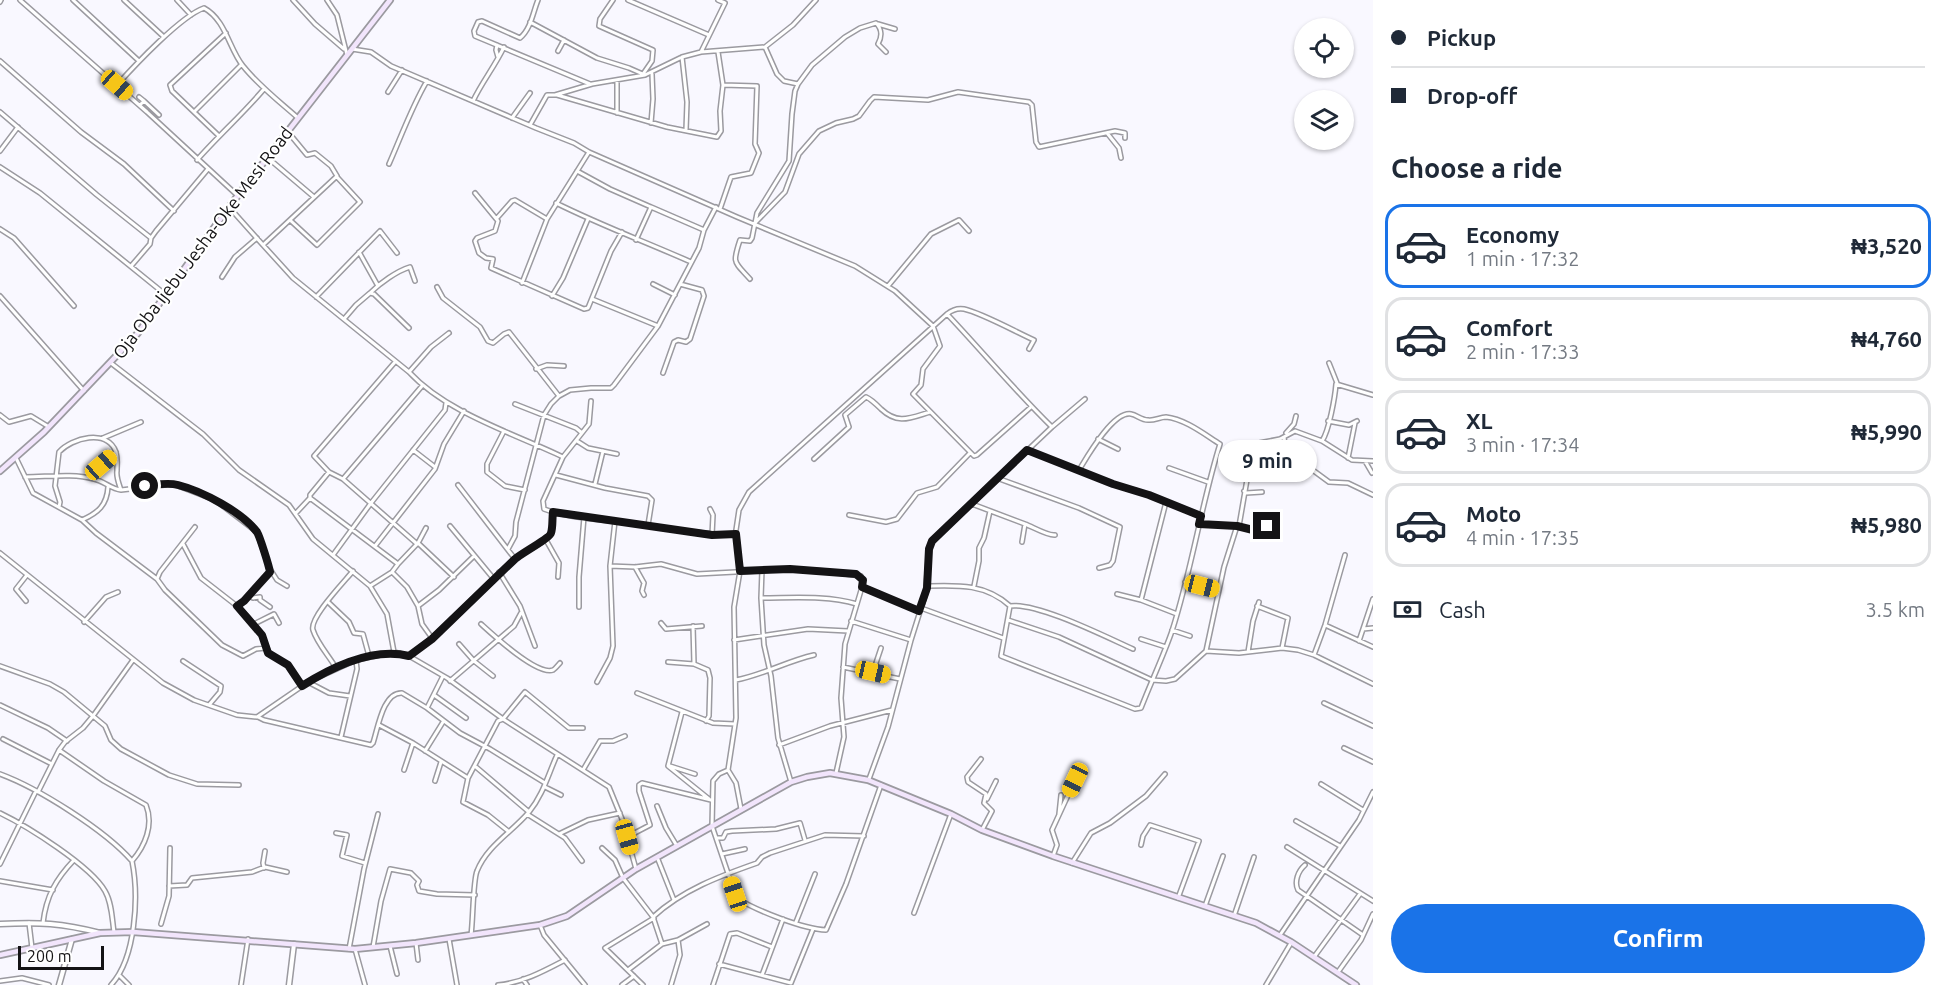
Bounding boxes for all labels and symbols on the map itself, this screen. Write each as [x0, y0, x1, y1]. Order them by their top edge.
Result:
car [98, 66, 136, 104]
street label: Oja Oba Ijebu Jesha-Oke Mesi Road [108, 123, 296, 362]
callout: 9 min [1218, 439, 1316, 481]
car [82, 446, 120, 484]
route start [131, 472, 158, 499]
route end [1253, 512, 1280, 539]
car [1182, 573, 1222, 599]
car [853, 659, 893, 685]
car [1059, 760, 1091, 800]
car [613, 817, 641, 857]
car [721, 874, 749, 914]
scale bar [18, 943, 104, 970]

